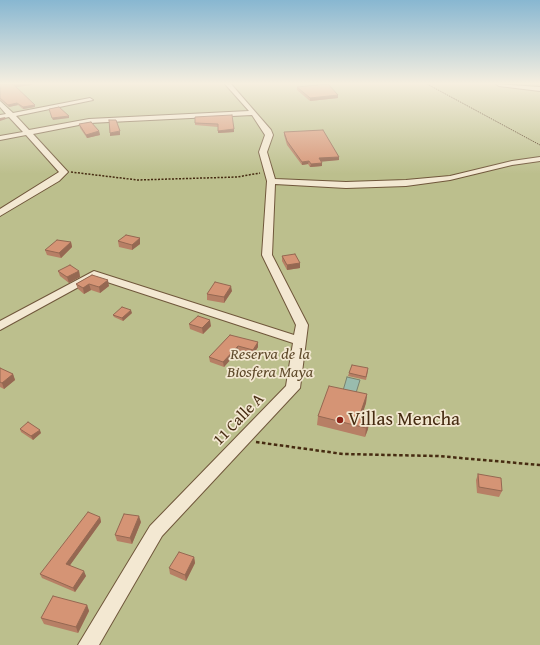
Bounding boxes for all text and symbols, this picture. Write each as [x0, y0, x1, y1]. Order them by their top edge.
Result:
park label: Reserva de la Biosfera Maya [227, 345, 313, 383]
street label: 11 Calle A [210, 390, 268, 450]
place label: Villas Mencha [348, 409, 460, 431]
marker: Villas Mencha [335, 415, 345, 425]

